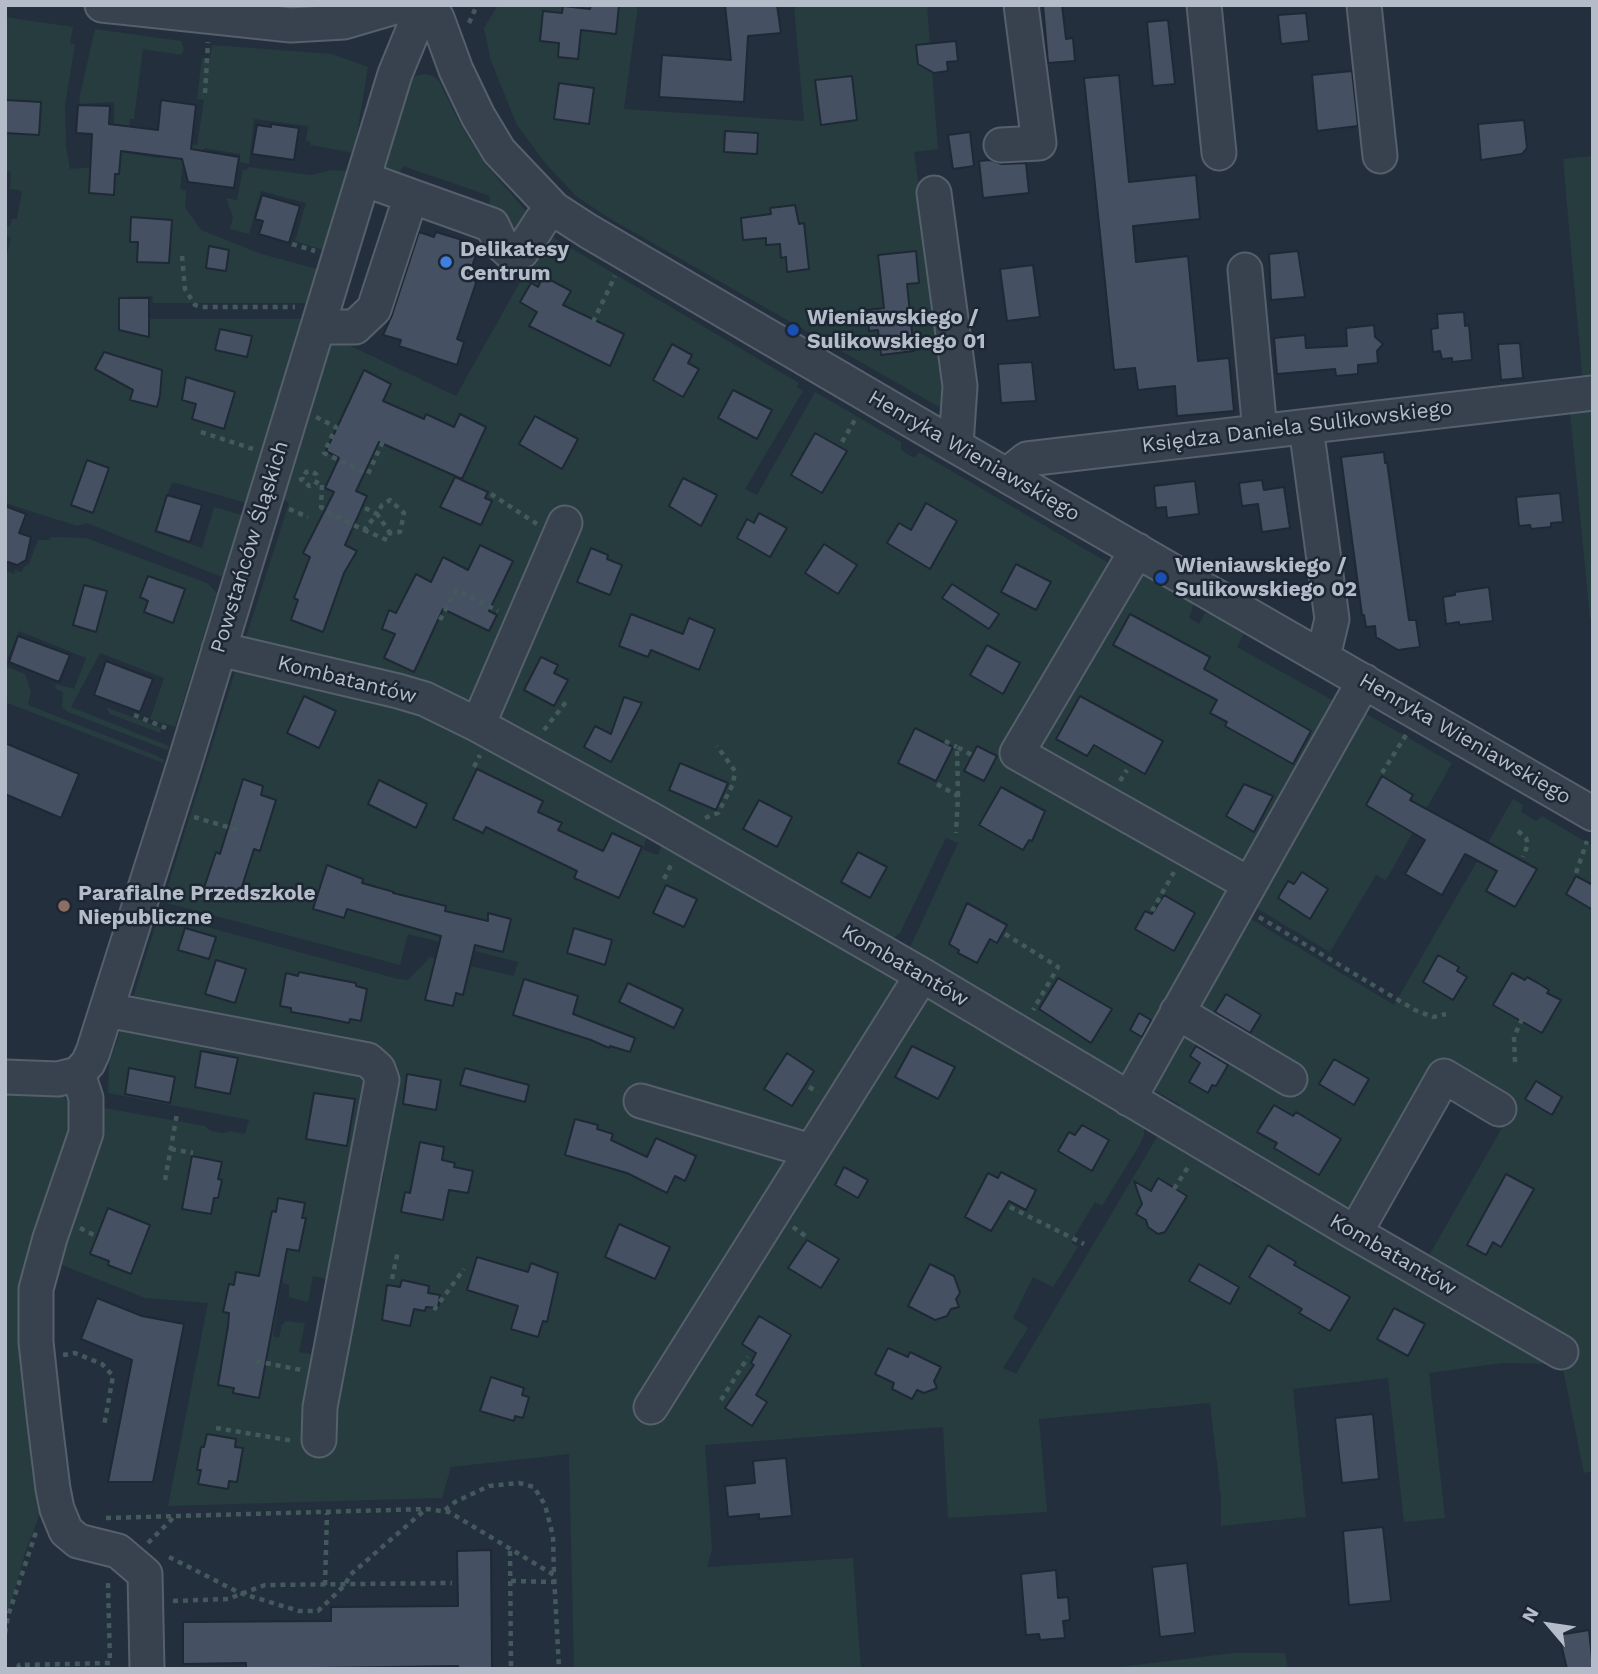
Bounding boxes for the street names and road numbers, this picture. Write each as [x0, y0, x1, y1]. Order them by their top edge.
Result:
street label: Henryka Wieniawskiego [864, 385, 1084, 527]
street label: Księdza Daniela Sulikowskiego [1140, 395, 1454, 459]
street label: Powstańców Śląskich [206, 438, 294, 656]
street label: Kombatantów [275, 651, 419, 709]
street label: Henryka Wieniawskiego [1355, 668, 1575, 810]
street label: Kombatantów [837, 920, 973, 1012]
street label: Kombatantów [1325, 1209, 1461, 1301]

